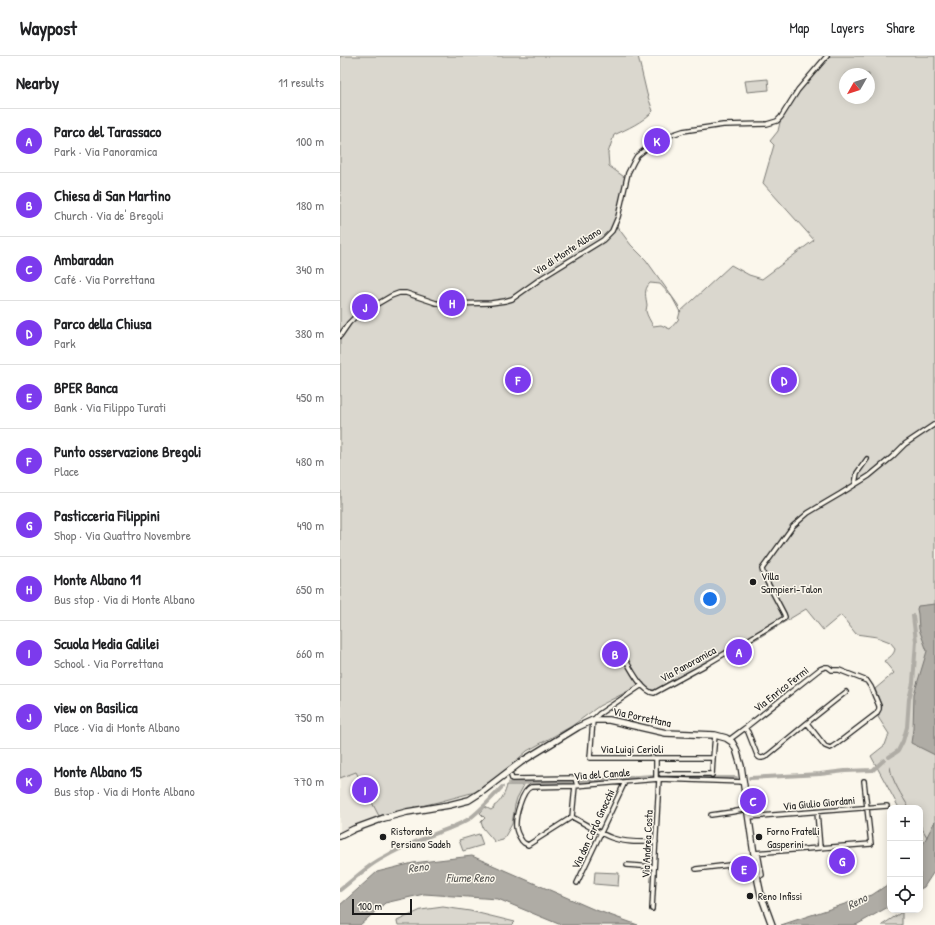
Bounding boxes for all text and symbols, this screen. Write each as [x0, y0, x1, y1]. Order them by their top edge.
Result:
text: Waypost [20, 15, 77, 41]
text: Map [789, 18, 809, 37]
text: Layers [831, 18, 864, 37]
text: Share [886, 18, 915, 37]
north arrow [839, 68, 875, 104]
text: Nearby [16, 71, 59, 94]
text: 11 results [278, 73, 324, 91]
text: Parco del Tarassaco [54, 121, 161, 142]
pin: K [644, 126, 670, 156]
text: A [26, 132, 32, 150]
text: 100 m [296, 132, 324, 150]
text: Park · Via Panoramica [54, 142, 157, 160]
text: Chiesa di San Martino [54, 185, 171, 206]
text: B [26, 196, 32, 214]
text: 180 m [296, 196, 324, 214]
text: Church · Via de' Bregoli [54, 206, 164, 224]
street label: Via di Monte Albano [530, 224, 604, 278]
text: Ambaradan [54, 249, 114, 270]
text: C [25, 260, 33, 278]
text: 340 m [296, 260, 324, 278]
text: Café · Via Porrettana [54, 270, 155, 288]
pin: H [439, 288, 465, 318]
pin: J [352, 292, 378, 322]
text: Parco della Chiusa [54, 313, 151, 334]
text: D [26, 324, 32, 342]
text: 380 m [295, 324, 324, 342]
text: Park [54, 334, 76, 352]
pin: F [505, 365, 531, 395]
pin: D [771, 365, 797, 395]
text: BPER Banca [54, 377, 118, 398]
text: E [26, 388, 32, 406]
text: 450 m [296, 388, 324, 406]
text: Bank · Via Filippo Turati [54, 398, 166, 416]
text: Punto osservazione Bregoli [54, 441, 201, 462]
text: F [27, 452, 31, 470]
text: 480 m [296, 452, 324, 470]
text: Place [54, 462, 79, 480]
text: Pasticceria Filippini [54, 505, 160, 526]
text: G [26, 516, 32, 534]
text: 490 m [297, 516, 324, 534]
text: Shop · Via Quattro Novembre [54, 526, 191, 544]
text: Monte Albano 11 [54, 569, 141, 590]
place label: Villa Sampieri-Talon [761, 569, 822, 596]
marker: Villa Sampieri-Talon [748, 577, 758, 587]
text: H [26, 580, 32, 598]
text: 650 m [296, 580, 324, 598]
your location [700, 589, 720, 609]
text: Bus stop · Via di Monte Albano [54, 590, 195, 608]
text: Scuola Media Galilei [54, 633, 159, 654]
pin: A [726, 637, 752, 667]
pin: B [602, 639, 628, 669]
street label: Via Panoramica [658, 643, 719, 685]
text: I [27, 644, 31, 662]
text: 660 m [296, 644, 324, 662]
text: School · Via Porrettana [54, 654, 163, 672]
street label: Via Enrico Fermi [751, 663, 811, 715]
text: view on Basilica [54, 697, 138, 718]
street label: Via Porrettana [612, 704, 673, 730]
text: J [27, 708, 31, 726]
text: 750 m [294, 708, 324, 726]
text: Place · Via di Monte Albano [54, 718, 180, 736]
street label: Via Luigi Cerioli [600, 742, 664, 756]
text: Monte Albano 15 [54, 761, 142, 782]
street label: Via del Canale [573, 765, 631, 783]
text: K [26, 772, 32, 790]
text: 770 m [293, 772, 324, 790]
pin: I [352, 775, 378, 805]
text: Bus stop · Via di Monte Albano [54, 782, 195, 800]
pin: C [740, 786, 766, 816]
street label: Via don Carlo Gnocchi [568, 787, 618, 871]
street label: Via Giulio Giordani [782, 793, 856, 813]
map controls [887, 805, 923, 913]
button: + [887, 805, 923, 841]
street label: Via Andrea Costa [638, 809, 656, 879]
place label: Ristorante Persiano Sadeh [391, 824, 451, 851]
place label: Forno Fratelli Gasperini [766, 824, 820, 851]
marker: Ristorante Persiano Sadeh [378, 832, 388, 842]
marker: Forno Fratelli Gasperini [754, 832, 764, 842]
button: − [887, 841, 923, 877]
pin: G [829, 846, 855, 876]
pin: E [731, 854, 757, 884]
water label: Reno [407, 857, 430, 877]
water label: Fiume Reno [446, 869, 495, 886]
button: locate [887, 877, 923, 913]
water label: Reno [844, 888, 871, 913]
place label: Reno Infissi [758, 889, 802, 903]
marker: Reno Infissi [745, 891, 755, 901]
scale bar [352, 897, 412, 916]
text: 100 m [358, 899, 382, 913]

